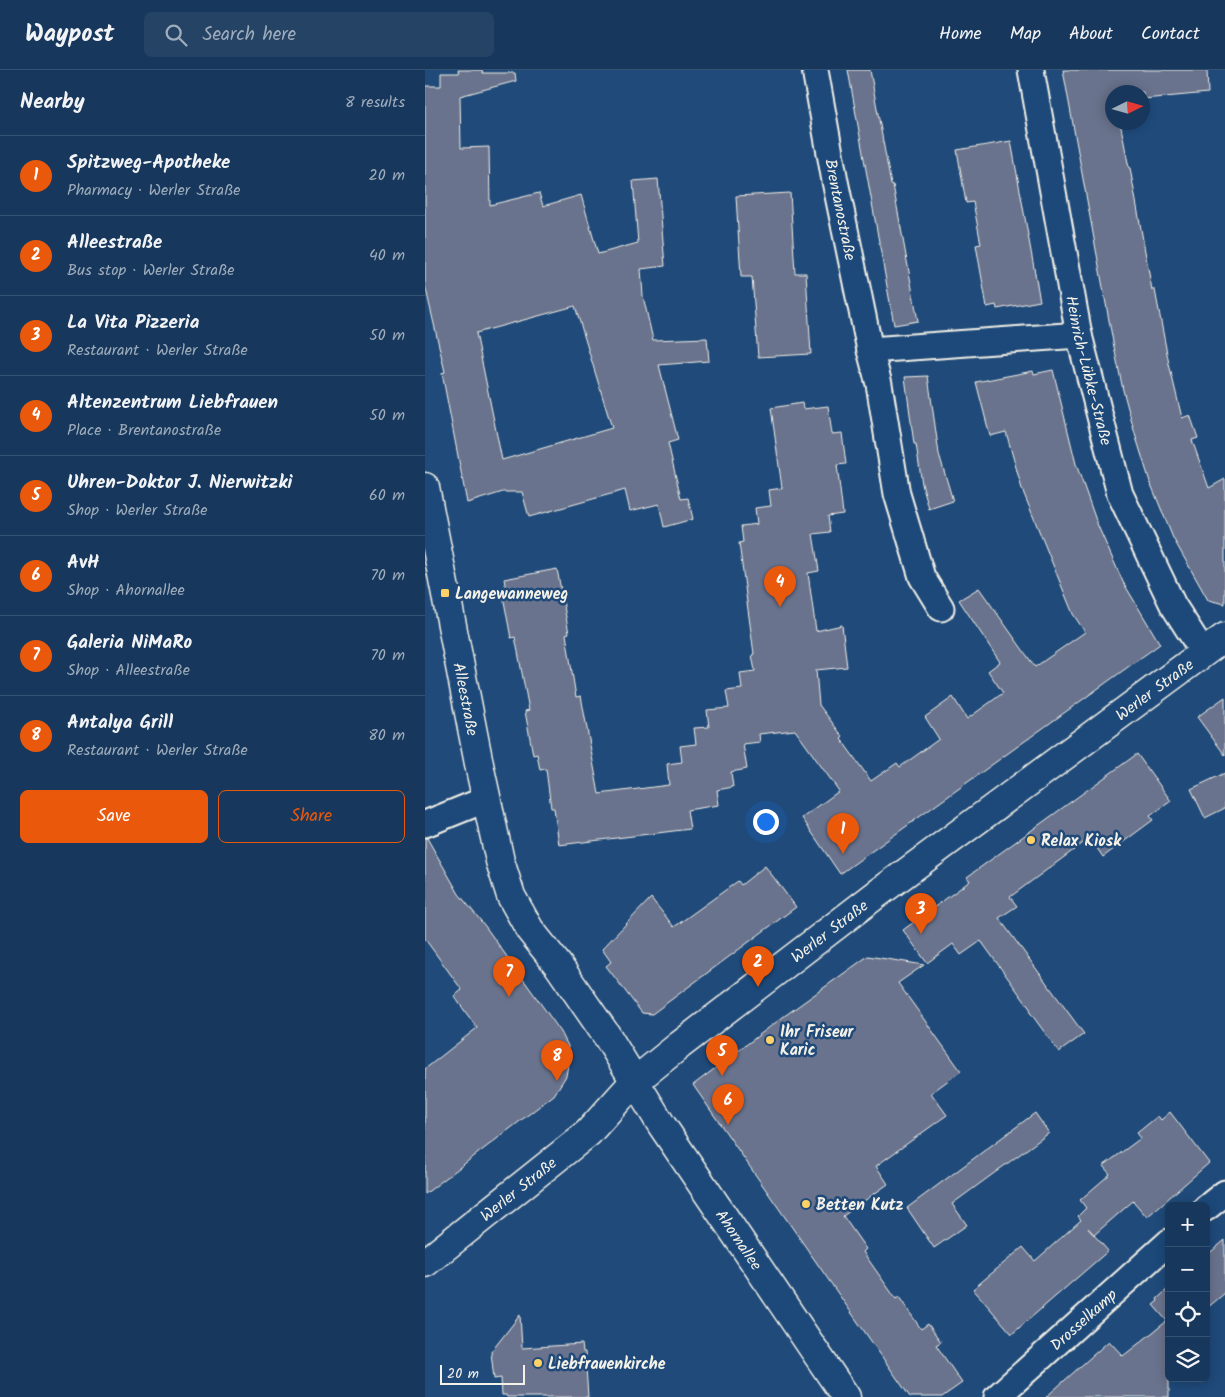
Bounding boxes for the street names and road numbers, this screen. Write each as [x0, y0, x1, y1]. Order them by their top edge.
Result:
street label: Brentanostraße [817, 157, 862, 263]
street label: Heinrich-Lübke-Straße [1058, 294, 1118, 448]
street label: Werler Straße [1111, 653, 1199, 728]
street label: Alleestraße [445, 660, 484, 738]
street label: Werler Straße [786, 894, 874, 970]
street label: Werler Straße [475, 1152, 563, 1228]
street label: Ahornallee [708, 1205, 768, 1276]
street label: Drosselkamp [1045, 1283, 1124, 1358]

